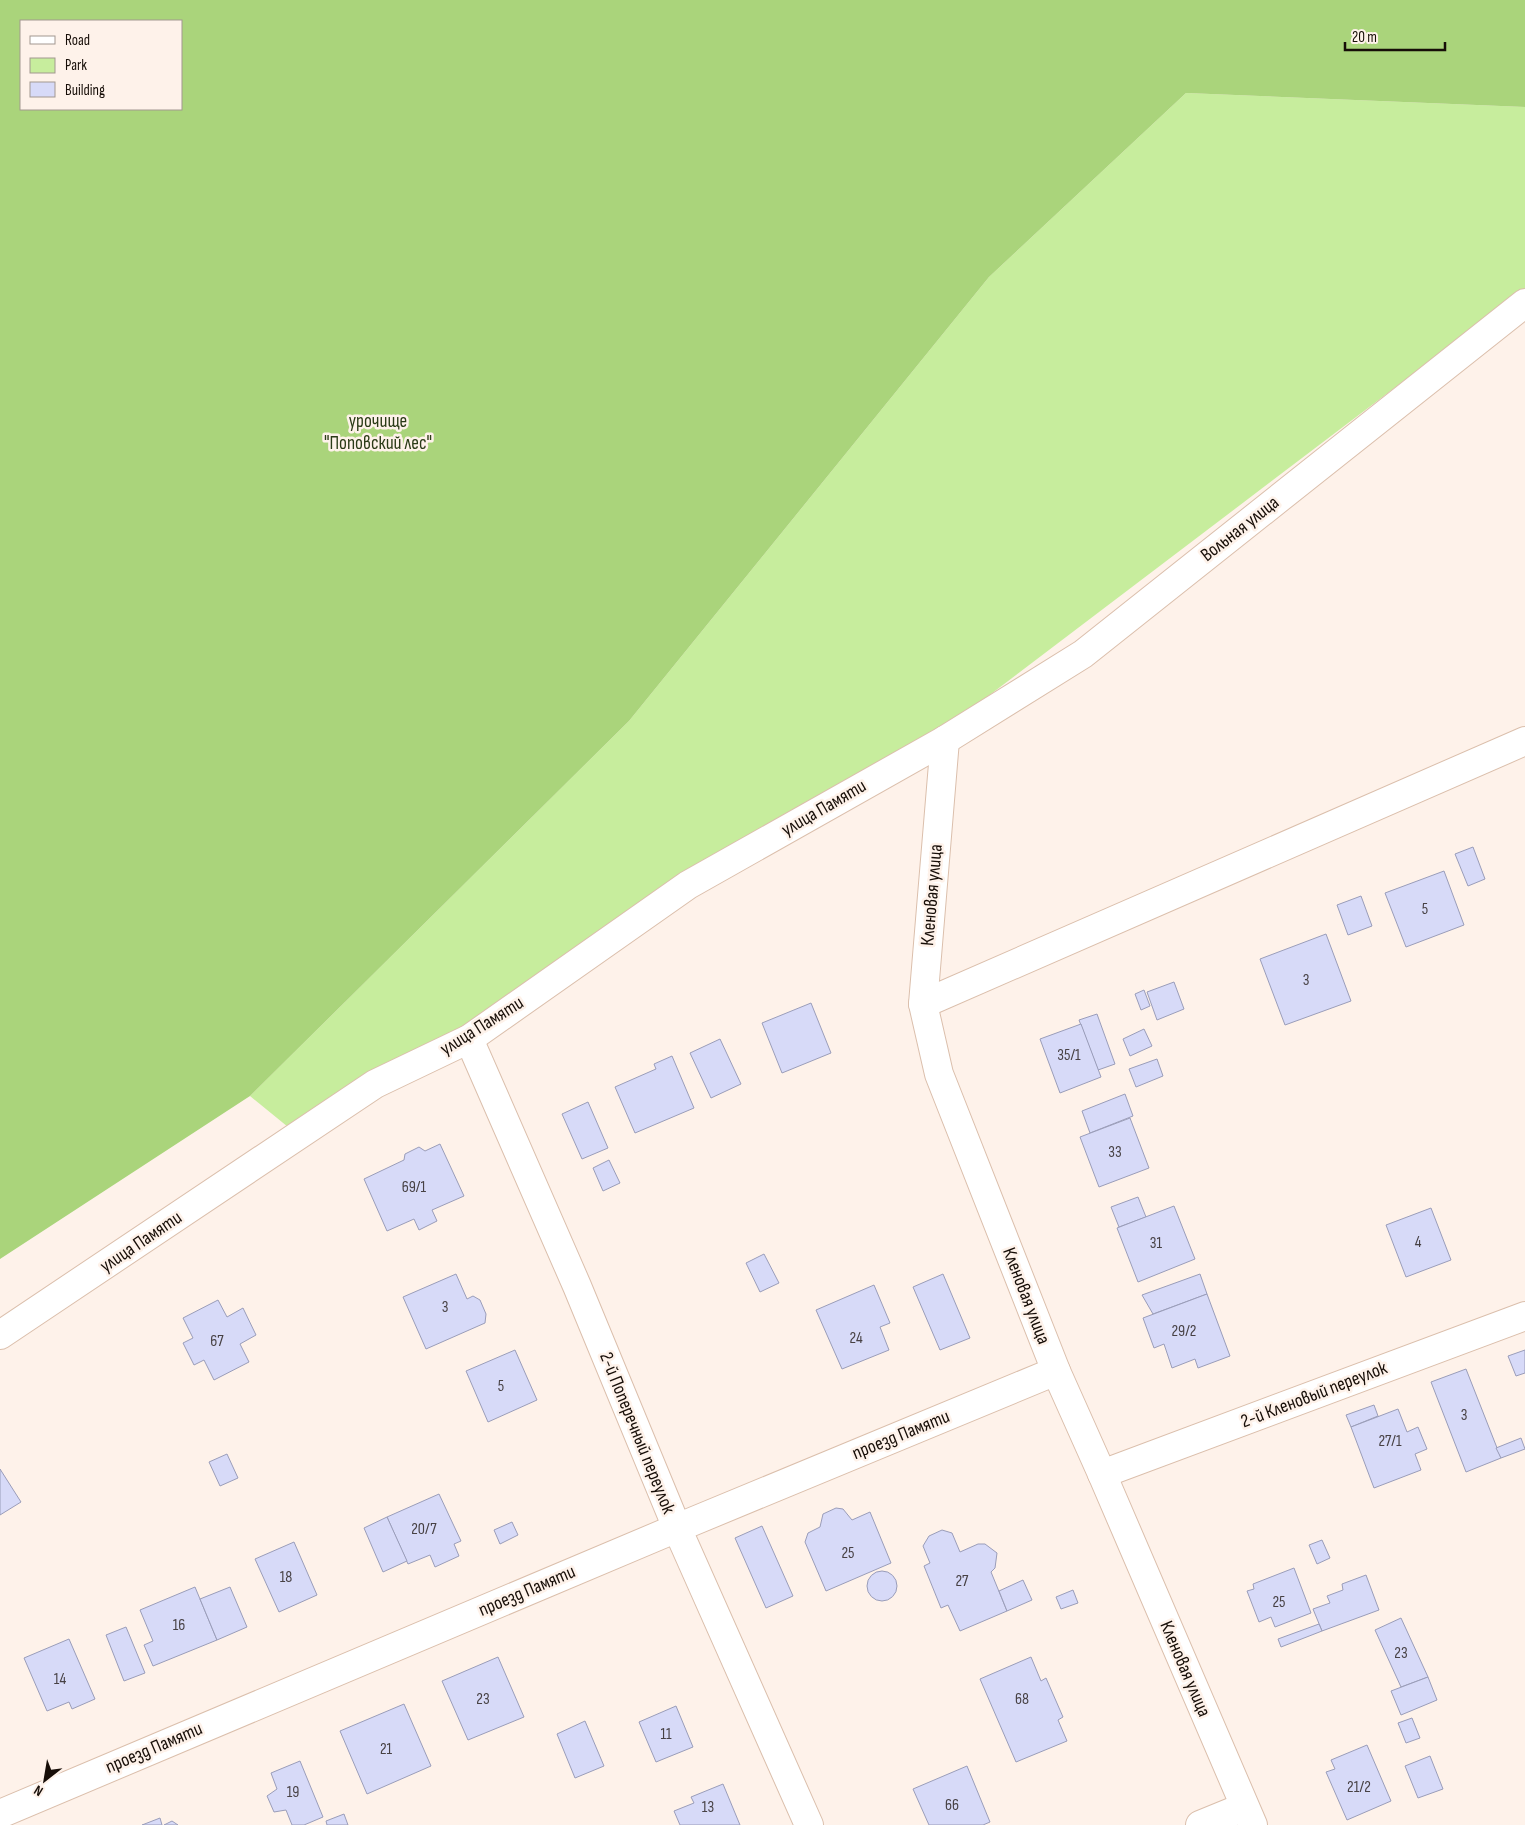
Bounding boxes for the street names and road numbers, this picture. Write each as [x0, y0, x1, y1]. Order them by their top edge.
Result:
street label: Вольная улица [1196, 491, 1284, 567]
street label: улица Памяти [778, 775, 870, 841]
street label: Кленовая улица [916, 843, 948, 947]
street label: улица Памяти [436, 991, 528, 1061]
street label: улица Памяти [96, 1206, 186, 1278]
street label: Кленовая улица [997, 1244, 1055, 1348]
street label: 2-й Поперечный переулок [594, 1349, 680, 1518]
street label: 2-й Кленовый переулок [1238, 1356, 1391, 1433]
street label: проезд Памяти [849, 1405, 953, 1465]
street label: проезд Памяти [475, 1560, 579, 1622]
street label: Кленовая улица [1155, 1618, 1215, 1720]
street label: проезд Памяти [102, 1717, 206, 1779]

